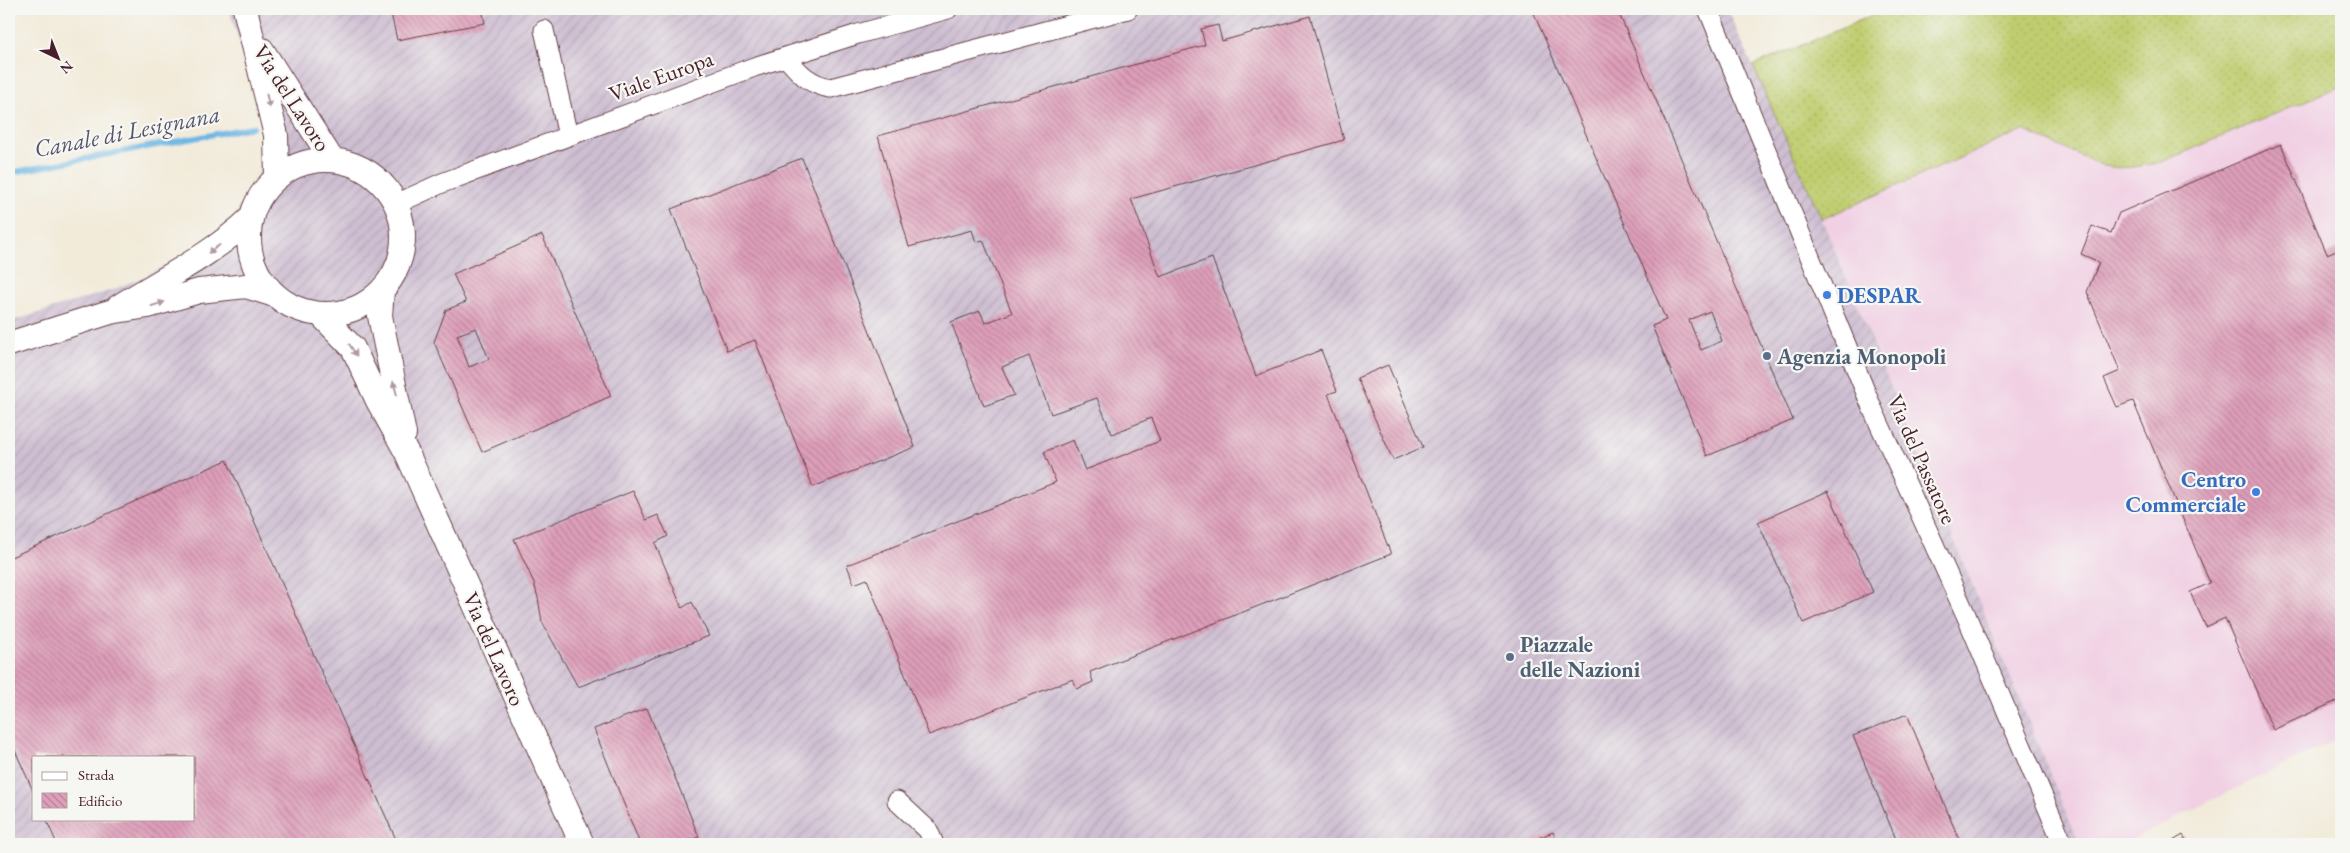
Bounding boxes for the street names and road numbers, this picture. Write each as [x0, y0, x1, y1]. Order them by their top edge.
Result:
street label: Via del Lavoro [247, 39, 337, 157]
street label: Viale Europa [605, 44, 717, 108]
street label: Via del Passatore [1881, 390, 1964, 529]
street label: Via del Lavoro [456, 588, 532, 711]

